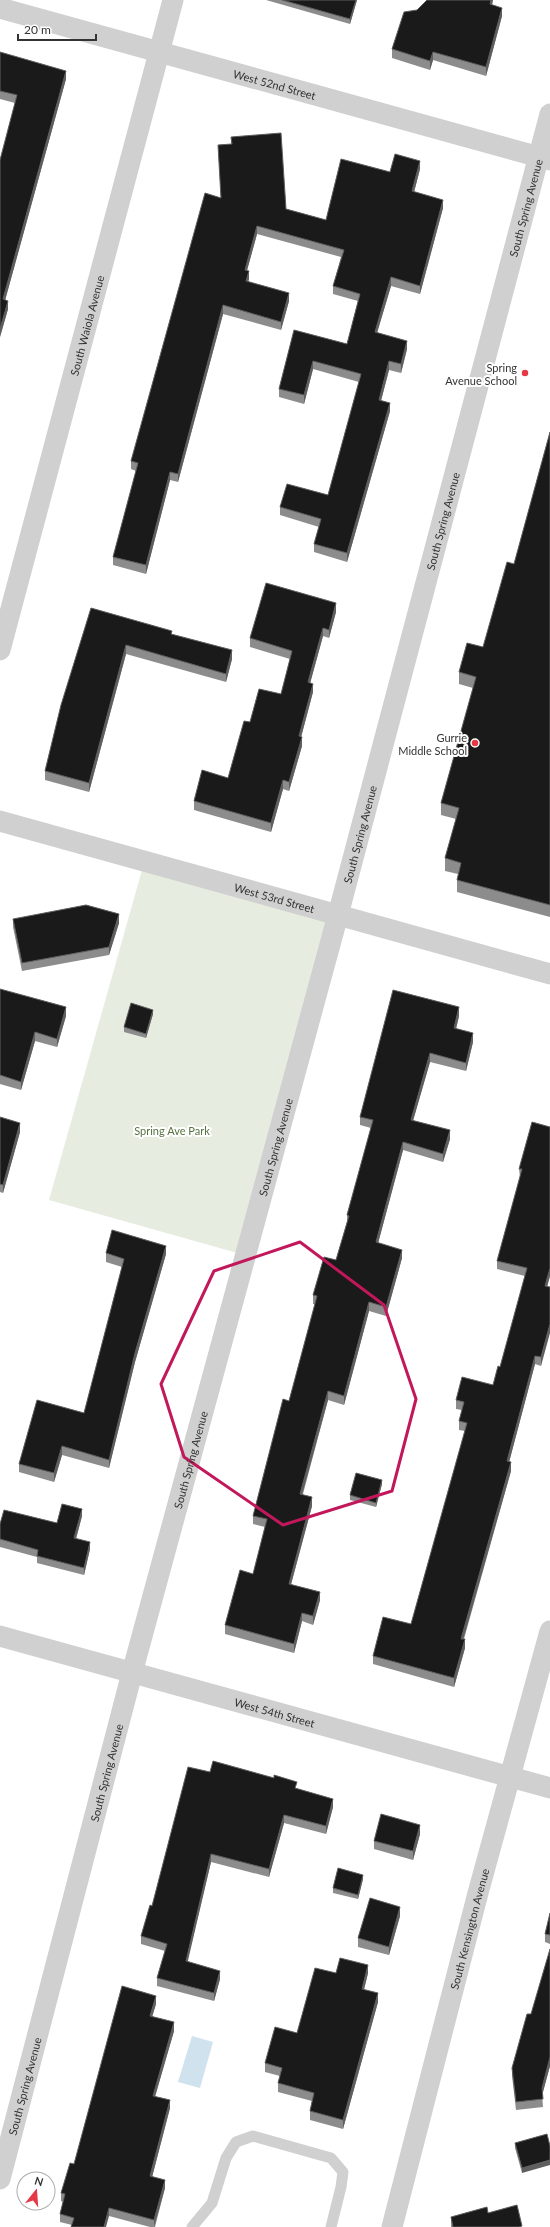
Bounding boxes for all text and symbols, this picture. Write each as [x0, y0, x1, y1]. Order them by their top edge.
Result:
scale bar [18, 16, 96, 42]
text: 20 m [24, 22, 51, 37]
street label: West 52nd Street [232, 66, 317, 102]
street label: South Spring Avenue [506, 157, 544, 258]
street label: South Waiola Avenue [67, 274, 106, 377]
place label: Spring Avenue School [445, 361, 517, 387]
marker: Spring Avenue School [520, 368, 530, 378]
street label: South Spring Avenue [423, 470, 461, 571]
place label: Gurrie Middle School [398, 731, 467, 757]
marker: Gurrie Middle School [470, 738, 480, 748]
street label: South Spring Avenue [340, 784, 379, 885]
street label: West 53rd Street [233, 880, 316, 915]
street label: South Spring Avenue [255, 1097, 294, 1197]
park label: Spring Ave Park [134, 1124, 210, 1137]
street label: South Spring Avenue [170, 1409, 210, 1510]
street label: West 54th Street [233, 1695, 316, 1729]
street label: South Spring Avenue [87, 1722, 125, 1823]
street label: South Kensington Avenue [447, 1867, 491, 1991]
street label: South Spring Avenue [5, 2036, 43, 2136]
north arrow [16, 2171, 56, 2211]
text: N [33, 2174, 45, 2188]

